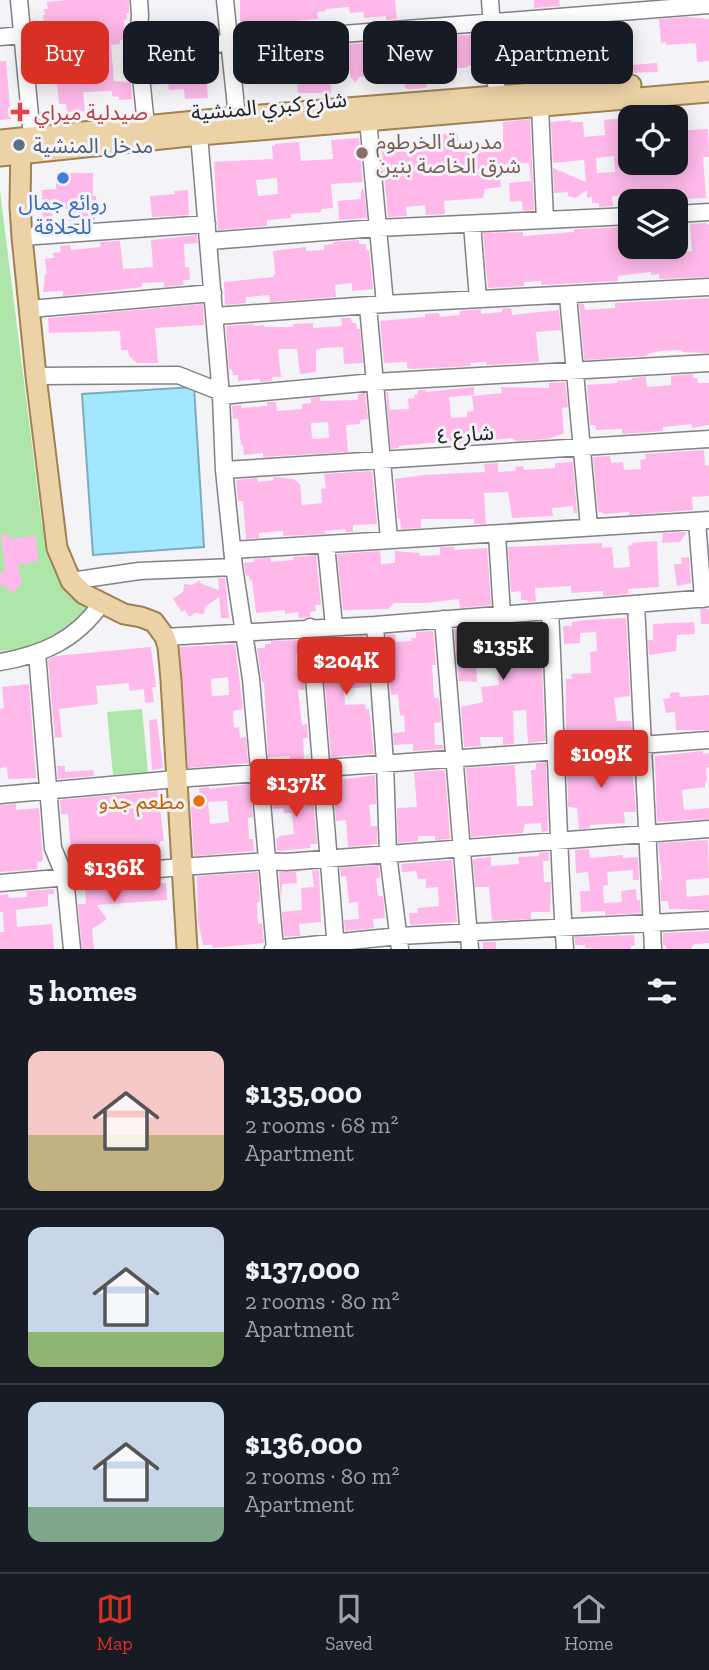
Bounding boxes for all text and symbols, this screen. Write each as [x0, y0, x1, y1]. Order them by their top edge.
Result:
chip: Buy [21, 21, 109, 84]
chip: Rent [123, 21, 219, 84]
chip: Filters [233, 21, 349, 84]
chip: New [363, 21, 457, 84]
chip: Apartment [471, 21, 633, 84]
street label: شارع كبري المنشية [190, 87, 348, 129]
place label: صيدلية ميراي [34, 100, 148, 128]
marker: صيدلية ميراي [12, 104, 28, 120]
map controls [618, 105, 688, 259]
button: locate [618, 105, 688, 175]
place label: مدرسة الخرطوم شرق الخاصة بنين [376, 129, 521, 178]
place label: مدخل المنشية [33, 133, 153, 158]
marker: مدخل المنشية [11, 137, 27, 153]
marker: مدرسة الخرطوم شرق الخاصة بنين [354, 145, 370, 161]
marker: روائع جمال للحلاقة [55, 170, 71, 186]
button: layers [618, 189, 688, 259]
place label: روائع جمال للحلاقة [19, 190, 107, 239]
street label: شارع ٤ [435, 420, 495, 451]
pin: $135K [454, 622, 552, 682]
text: $135K [473, 631, 533, 659]
pin: $204K [297, 638, 395, 697]
text: $204K [313, 646, 379, 674]
pin: $109K [552, 730, 650, 790]
text: $109K [570, 739, 632, 767]
pin: $137K [247, 760, 345, 819]
text: $137K [266, 768, 326, 796]
place label: مطعم جدو [99, 789, 185, 817]
marker: مطعم جدو [191, 793, 207, 809]
pin: $136K [65, 844, 163, 904]
text: $136K [84, 853, 144, 881]
icon: filters [643, 972, 681, 1010]
text: 5 homes [28, 973, 137, 1009]
text: $135,000 [245, 1075, 362, 1111]
icon: home [84, 1079, 168, 1163]
text: 2 rooms · 68 m² [245, 1111, 398, 1139]
text: Apartment [245, 1139, 354, 1167]
text: $137,000 [245, 1251, 360, 1287]
icon: home [84, 1255, 168, 1339]
text: 2 rooms · 80 m² [245, 1287, 399, 1315]
text: Apartment [245, 1315, 354, 1343]
text: $136,000 [245, 1426, 362, 1462]
icon: home [84, 1430, 168, 1514]
text: 2 rooms · 80 m² [245, 1462, 399, 1490]
text: Apartment [245, 1490, 354, 1518]
tab: Map [96, 1590, 134, 1655]
tab: Saved [325, 1590, 373, 1655]
tab: Home [564, 1590, 613, 1655]

